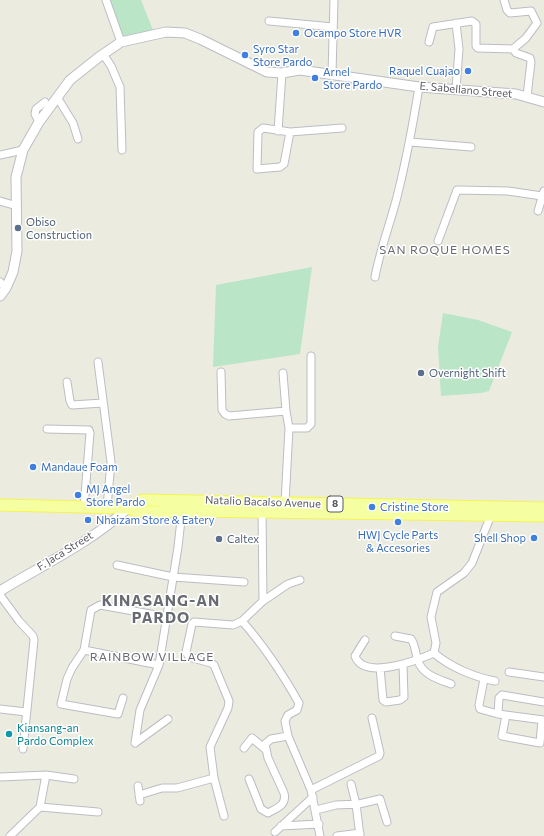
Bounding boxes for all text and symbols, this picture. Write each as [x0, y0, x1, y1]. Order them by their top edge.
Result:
place label: Ocampo Store HVR [304, 26, 402, 40]
marker: Ocampo Store HVR [291, 28, 301, 38]
place label: Syro Star Store Pardo [253, 42, 312, 68]
marker: Syro Star Store Pardo [240, 50, 250, 60]
place label: Raquel Cuajao [389, 64, 460, 78]
place label: Arnel Store Pardo [323, 65, 382, 91]
marker: Raquel Cuajao [463, 66, 473, 76]
marker: Arnel Store Pardo [310, 73, 320, 83]
street label: E. Sabellano Street [419, 79, 513, 101]
place label: Obiso Construction [26, 215, 92, 241]
marker: Obiso Construction [13, 223, 23, 233]
district label: SAN ROQUE HOMES [379, 243, 511, 257]
place label: Overnight Shift [429, 366, 506, 380]
marker: Overnight Shift [416, 368, 426, 378]
place label: Mandaue Foam [41, 460, 118, 474]
marker: Mandaue Foam [28, 462, 38, 472]
place label: MJ Angel Store Pardo [86, 482, 145, 508]
marker: MJ Angel Store Pardo [73, 490, 83, 500]
street label: Natalio Bacalso Avenue [205, 493, 321, 511]
road number: 8 [327, 496, 343, 512]
place label: Cristine Store [380, 500, 449, 514]
marker: Cristine Store [367, 502, 377, 512]
place label: Nhaizam Store & Eatery [96, 513, 214, 527]
marker: Nhaizam Store & Eatery [83, 515, 93, 525]
marker: HWJ Cycle Parts & Accesories [393, 517, 403, 527]
place label: HWJ Cycle Parts & Accesories [358, 528, 438, 554]
street label: F. Jaca Street [35, 529, 95, 573]
place label: Shell Shop [474, 531, 526, 545]
place label: Caltex [227, 532, 259, 546]
marker: Shell Shop [529, 533, 539, 543]
marker: Caltex [214, 534, 224, 544]
district label: KINASANG-AN PARDO [102, 592, 220, 627]
district label: RAINBOW VILLAGE [90, 650, 214, 664]
place label: Kiansang-an Pardo Complex [17, 721, 94, 747]
marker: Kiansang-an Pardo Complex [4, 729, 14, 739]

